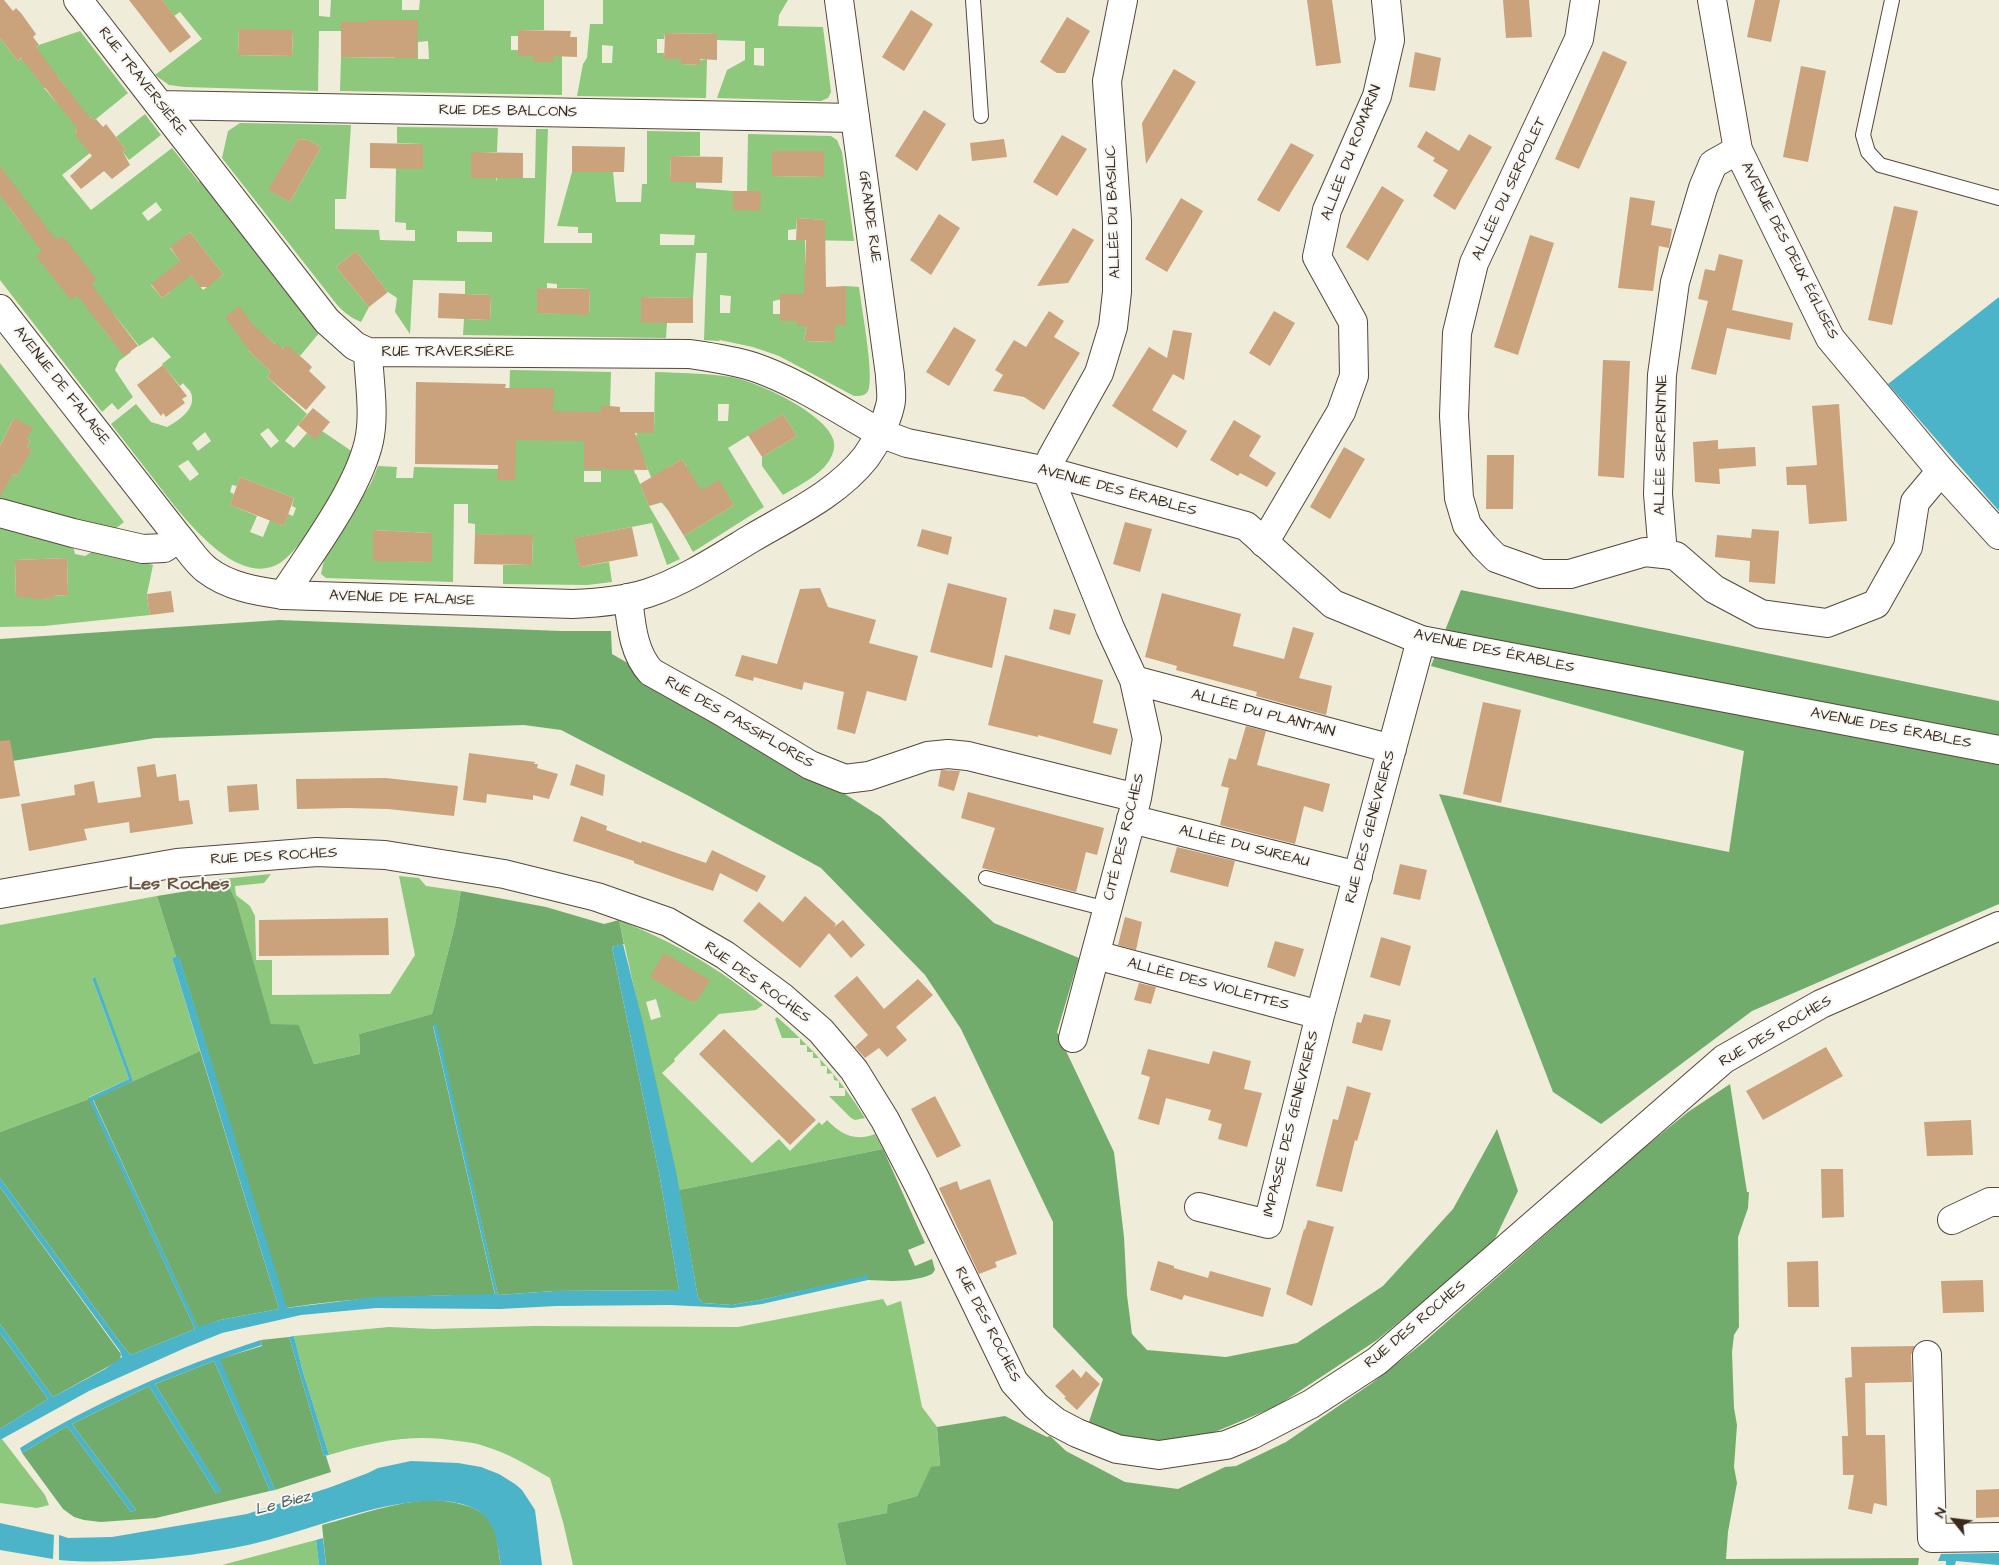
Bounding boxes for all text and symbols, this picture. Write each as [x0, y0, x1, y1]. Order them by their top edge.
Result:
street label: RUE TRAVERSIÈRE [94, 24, 190, 140]
street label: ALLÉE DU ROMARIN [1318, 83, 1386, 223]
street label: RUE DES BALCONS [439, 102, 577, 122]
street label: ALLÉE DU SERPOLET [1469, 115, 1551, 263]
street label: ALLÉE DU BASILIC [1103, 145, 1125, 279]
street label: AVENUE DES DEUX ÉGLISES [1736, 159, 1842, 343]
street label: GRANDE RUE [854, 170, 884, 264]
street label: AVENUE DE FALAISE [9, 323, 113, 449]
street label: RUE TRAVERSIÈRE [382, 344, 514, 362]
street label: ALLÉE SERPENTINE [1652, 374, 1672, 516]
street label: AVENUE DES ÉRABLES [1036, 461, 1198, 521]
street label: AVENUE DE FALAISE [329, 587, 475, 611]
street label: AVENUE DES ÉRABLES [1412, 626, 1576, 678]
street label: RUE DES PASSIFLORES [661, 673, 817, 773]
street label: ALLÉE DU PLANTAIN [1189, 686, 1337, 742]
street label: AVENUE DES ÉRABLES [1809, 705, 1973, 753]
street label: RUE DES GENÉVRIERS [1342, 749, 1400, 905]
street label: CITÉ DES ROCHES [1101, 772, 1149, 902]
street label: ALLÉE DU SUREAU [1177, 822, 1311, 872]
street label: RUE DES ROCHES [210, 845, 338, 869]
district label: Les Roches [129, 874, 229, 896]
street label: RUE DES ROCHES [700, 938, 814, 1028]
street label: ALLÉE DES VIOLETTES [1125, 955, 1291, 1015]
street label: RUE DES ROCHES [1716, 992, 1836, 1072]
street label: IMPASSE DES GENEVRIERS [1260, 1029, 1324, 1219]
street label: RUE DES ROCHES [950, 1264, 1024, 1386]
street label: RUE DES ROCHES [1361, 1277, 1471, 1373]
water label: Le Biez [253, 1487, 313, 1521]
north arrow [1929, 1495, 1979, 1545]
text: N [1930, 1504, 1952, 1521]

